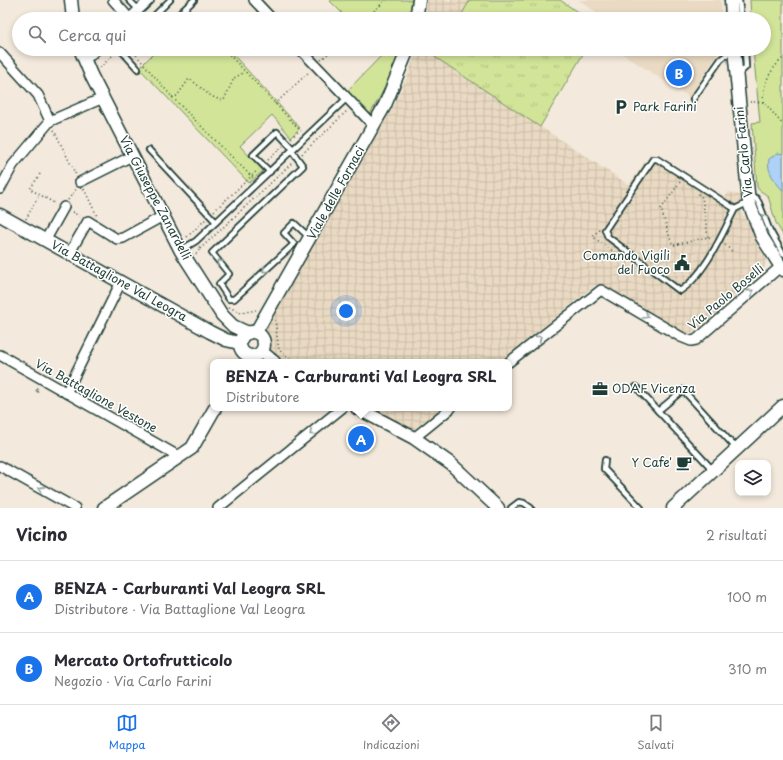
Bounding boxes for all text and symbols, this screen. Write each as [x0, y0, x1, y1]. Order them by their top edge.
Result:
search box [12, 12, 771, 56]
icon: search [26, 23, 48, 45]
text: Cerca qui [58, 23, 126, 46]
pin: B [666, 58, 692, 88]
place label: Park Farini [633, 97, 697, 115]
parking icon: Park Farini [612, 98, 630, 116]
street label: Via Carlo Farini [729, 106, 757, 199]
street label: Via Giuseppe Zanardelli [115, 132, 196, 263]
street label: Viale delle Fornaci [302, 142, 368, 243]
one-way arrow [761, 213, 769, 220]
street label: Via Battaglione Val Leogra [48, 235, 191, 325]
place label: Comando Vigili del Fuoco [583, 246, 670, 278]
public building icon: Comando Vigili del Fuoco [673, 254, 691, 272]
one-way arrow [217, 259, 224, 266]
street label: Via Paolo Boselli [683, 259, 767, 334]
one-way arrow [262, 266, 270, 273]
one-way arrow [746, 290, 753, 297]
your location [336, 301, 356, 321]
one-way arrow [642, 311, 649, 318]
one-way arrow [535, 335, 542, 342]
street label: Via Battaglione Vestone [32, 354, 161, 436]
popup [210, 359, 512, 411]
text: BENZA - Carburanti Val Leogra SRL [225, 364, 497, 387]
place label: ODAF Vicenza [612, 379, 696, 397]
office icon: ODAF Vicenza [591, 380, 609, 398]
text: Distributore [225, 387, 299, 406]
pin: A [348, 424, 374, 454]
one-way arrow [309, 428, 316, 435]
place label: Y Cafe' [632, 453, 672, 471]
cafe icon: Y Cafe' [675, 454, 693, 472]
map controls [735, 460, 771, 496]
button: layers [735, 460, 771, 496]
one-way arrow [38, 486, 45, 493]
text: Vicino [16, 521, 67, 547]
text: 2 risultati [706, 525, 767, 544]
text: BENZA - Carburanti Val Leogra SRL [54, 576, 325, 599]
text: A [24, 587, 34, 606]
text: 100 m [727, 587, 767, 606]
text: Distributore · Via Battaglione Val Leogra [54, 599, 305, 618]
text: Mercato Ortofrutticolo [54, 648, 232, 671]
text: B [25, 659, 33, 678]
text: 310 m [728, 659, 767, 678]
text: Negozio · Via Carlo Farini [54, 671, 212, 690]
tab: Mappa [109, 712, 145, 753]
tab: Indicazioni [363, 712, 420, 753]
tab: Salvati [637, 712, 674, 753]

